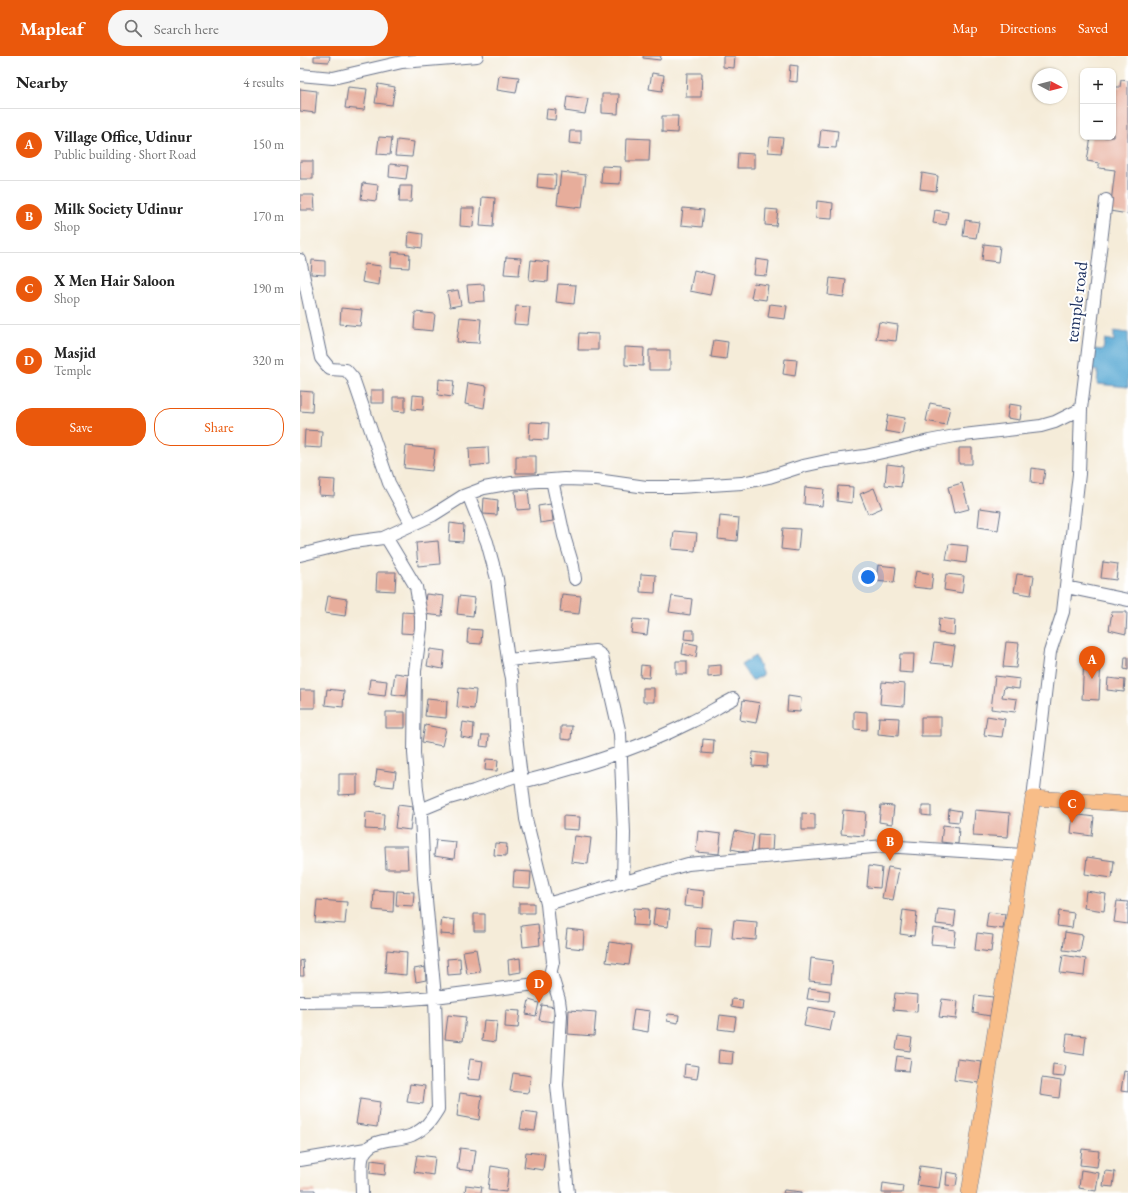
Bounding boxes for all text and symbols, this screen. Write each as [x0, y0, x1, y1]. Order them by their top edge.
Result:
search box [108, 10, 388, 46]
text: Mapleaf [20, 16, 84, 41]
icon: search [122, 17, 144, 39]
text: Search here [154, 19, 219, 38]
text: Map [952, 19, 978, 37]
text: Directions [1000, 19, 1056, 37]
text: Saved [1078, 19, 1108, 37]
north arrow [1032, 68, 1068, 104]
map controls [1080, 68, 1116, 140]
button: + [1080, 68, 1116, 104]
text: Nearby [16, 71, 68, 93]
text: 4 results [243, 74, 284, 91]
button: − [1080, 104, 1116, 140]
text: Village Office, Udinur [54, 127, 192, 146]
text: A [24, 136, 34, 153]
text: 150 m [253, 136, 284, 153]
text: Public building · Short Road [54, 146, 196, 163]
text: Milk Society Udinur [54, 199, 183, 218]
text: B [25, 208, 33, 225]
text: 170 m [253, 208, 284, 225]
text: Shop [54, 218, 80, 235]
street label: temple road [1060, 259, 1092, 344]
text: X Men Hair Saloon [54, 271, 175, 290]
text: C [24, 280, 34, 297]
text: 190 m [253, 280, 284, 297]
text: Shop [54, 290, 80, 307]
text: Masjid [54, 343, 96, 362]
text: D [24, 352, 34, 369]
text: 320 m [253, 352, 284, 369]
text: Temple [54, 362, 91, 379]
button: Save [16, 408, 146, 446]
button: Share [154, 408, 284, 446]
your location [858, 567, 878, 587]
pin: A [1079, 646, 1105, 679]
pin: C [1059, 790, 1085, 823]
pin: B [877, 828, 903, 861]
pin: D [526, 970, 552, 1003]

